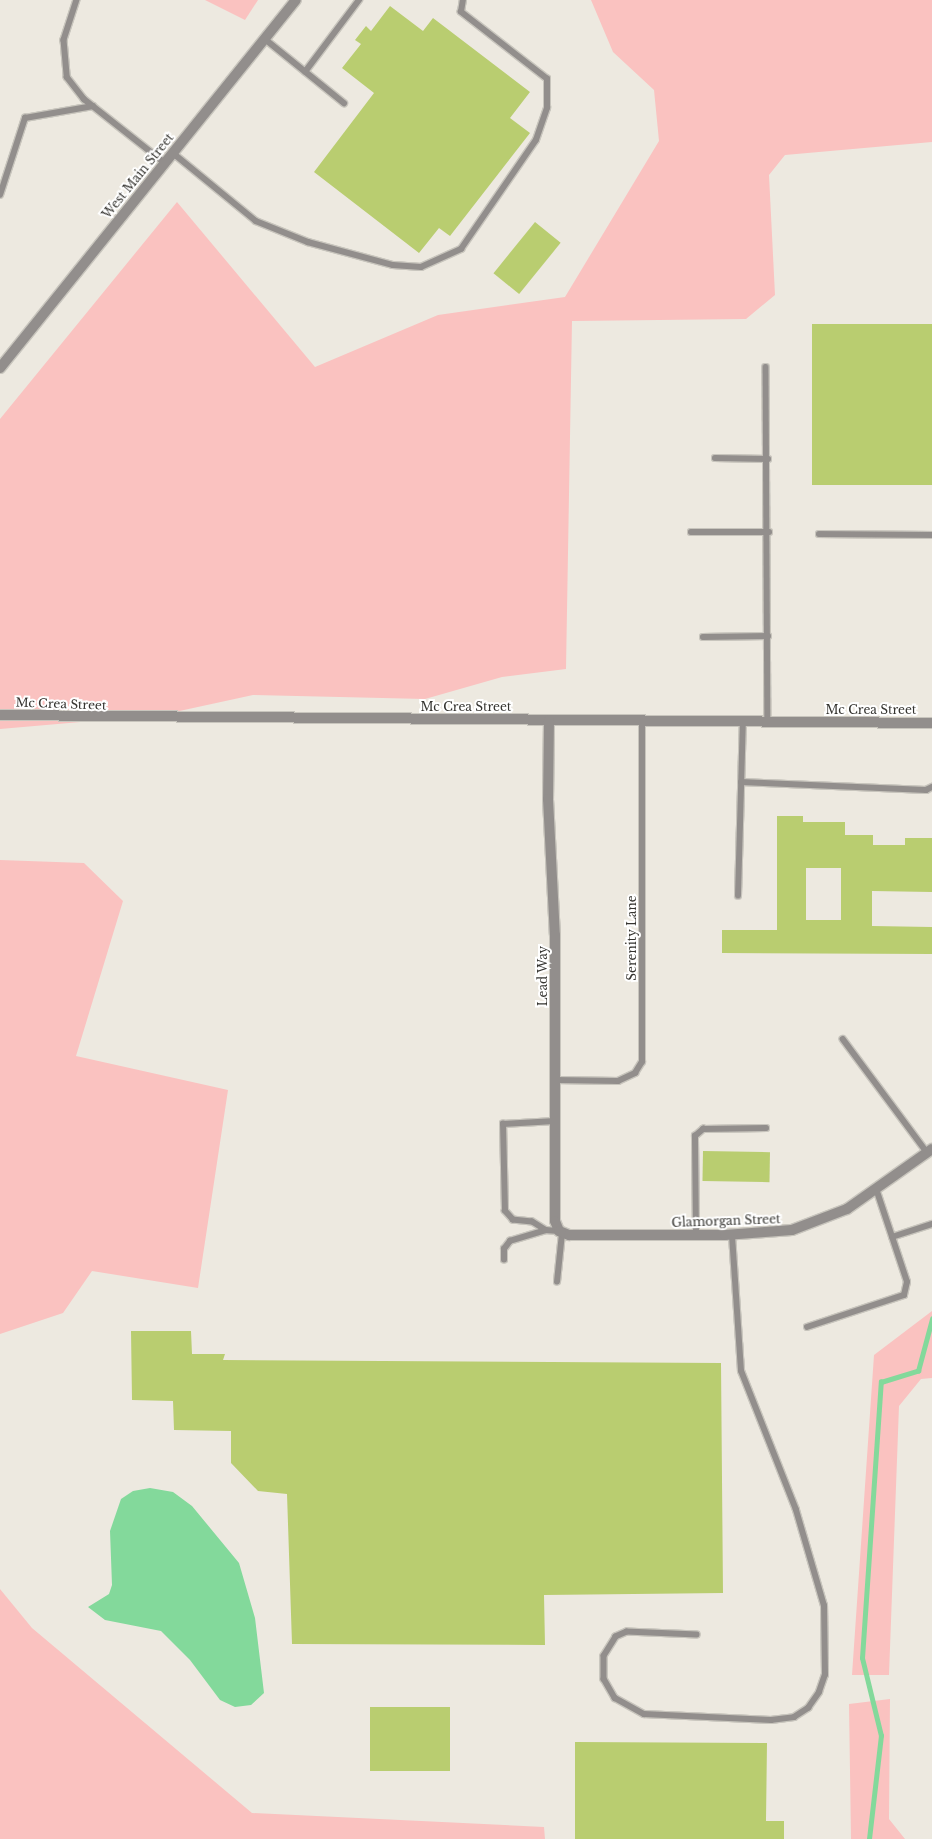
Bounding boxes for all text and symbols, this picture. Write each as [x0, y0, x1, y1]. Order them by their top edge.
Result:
street label: West Main Street [99, 131, 177, 221]
street label: Mc Crea Street [15, 695, 107, 713]
street label: Mc Crea Street [421, 700, 511, 714]
street label: Mc Crea Street [826, 703, 916, 717]
street label: Serenity Lane [625, 895, 639, 981]
street label: Lead Way [536, 946, 550, 1006]
street label: Glamorgan Street [671, 1212, 781, 1230]

